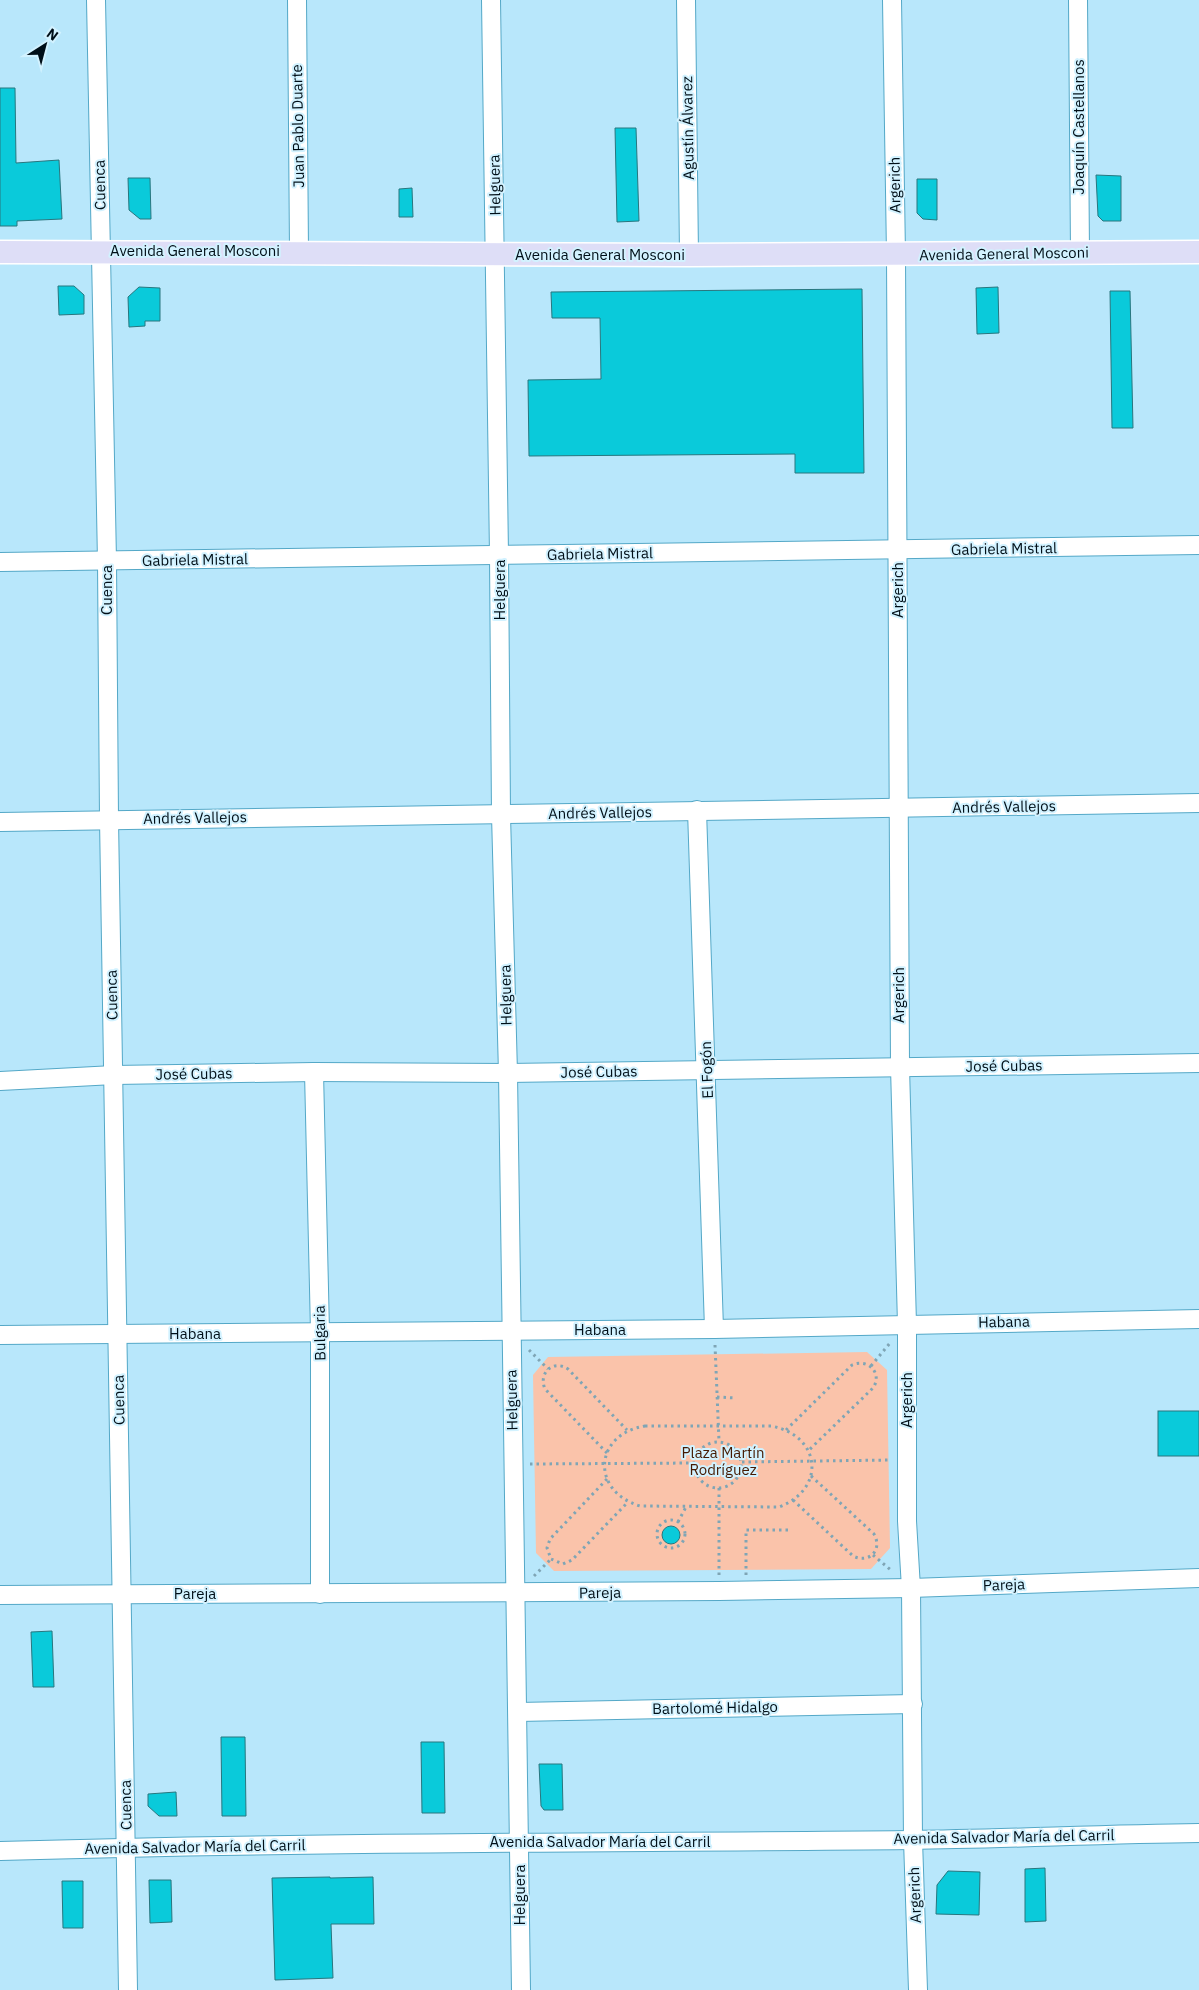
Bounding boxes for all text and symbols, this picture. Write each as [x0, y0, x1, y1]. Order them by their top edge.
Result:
north arrow [20, 20, 70, 70]
text: N [43, 24, 62, 45]
street label: Joaquín Castellanos [1069, 59, 1088, 195]
street label: Juan Pablo Duarte [287, 64, 308, 188]
street label: Agustín Álvarez [677, 76, 698, 180]
street label: Helguera [484, 154, 505, 216]
street label: Argerich [885, 157, 904, 213]
street label: Cuenca [90, 160, 109, 210]
street label: Avenida General Mosconi [110, 241, 280, 260]
street label: Avenida General Mosconi [919, 243, 1089, 264]
street label: Avenida General Mosconi [515, 245, 685, 264]
street label: Gabriela Mistral [951, 538, 1057, 559]
street label: Gabriela Mistral [547, 543, 653, 564]
street label: Gabriela Mistral [142, 549, 248, 570]
street label: Helguera [490, 560, 509, 621]
street label: Argerich [888, 562, 907, 618]
street label: Cuenca [97, 565, 116, 615]
street label: Andrés Vallejos [952, 796, 1056, 817]
street label: Andrés Vallejos [548, 802, 652, 823]
street label: Andrés Vallejos [143, 807, 247, 828]
street label: Helguera [495, 964, 516, 1026]
street label: Argerich [889, 967, 908, 1023]
street label: Cuenca [102, 970, 121, 1020]
street label: El Fogón [696, 1041, 717, 1099]
street label: José Cubas [965, 1055, 1043, 1076]
street label: José Cubas [560, 1061, 638, 1082]
street label: José Cubas [155, 1063, 233, 1084]
street label: Bulgaria [310, 1305, 329, 1361]
street label: Habana [978, 1312, 1030, 1331]
street label: Habana [574, 1320, 626, 1339]
street label: Habana [169, 1324, 221, 1343]
street label: Helguera [501, 1369, 522, 1431]
street label: Argerich [897, 1372, 916, 1428]
street label: Cuenca [109, 1375, 128, 1425]
park label: Plaza Martín Rodríguez [682, 1443, 764, 1479]
street label: Pareja [982, 1574, 1025, 1595]
street label: Pareja [579, 1583, 621, 1602]
street label: Pareja [174, 1584, 216, 1603]
street label: Bartolomé Hidalgo [652, 1697, 778, 1718]
street label: Cuenca [116, 1780, 135, 1830]
street label: Avenida Salvador María del Carril [893, 1825, 1115, 1848]
street label: Avenida Salvador María del Carril [489, 1832, 711, 1851]
street label: Avenida Salvador María del Carril [84, 1835, 306, 1858]
street label: Helguera [510, 1865, 529, 1926]
street label: Argerich [904, 1867, 925, 1923]

